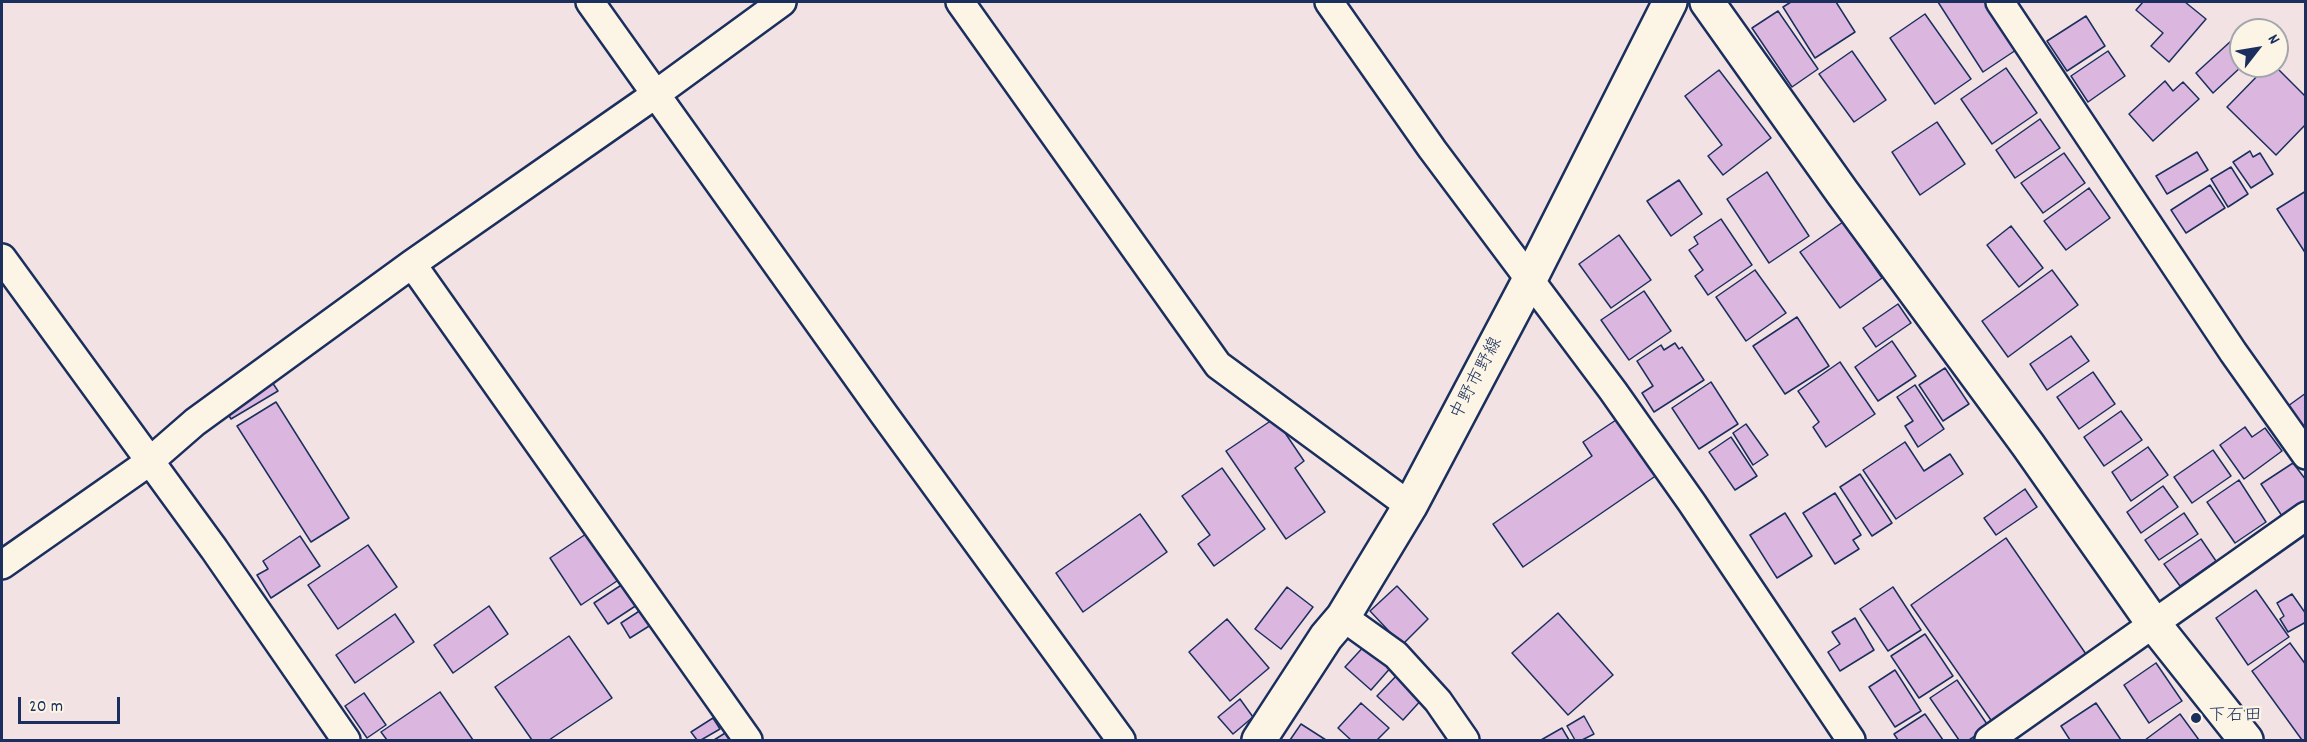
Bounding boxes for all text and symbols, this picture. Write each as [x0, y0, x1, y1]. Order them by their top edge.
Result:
north arrow [2229, 18, 2289, 78]
text: N [2261, 30, 2285, 49]
street label: 中野市野線 [1447, 334, 1509, 424]
scale bar [21, 685, 123, 723]
text: 20 m [29, 695, 63, 720]
place label: 下石田 [2208, 707, 2262, 729]
marker: 下石田 [2189, 711, 2203, 725]

